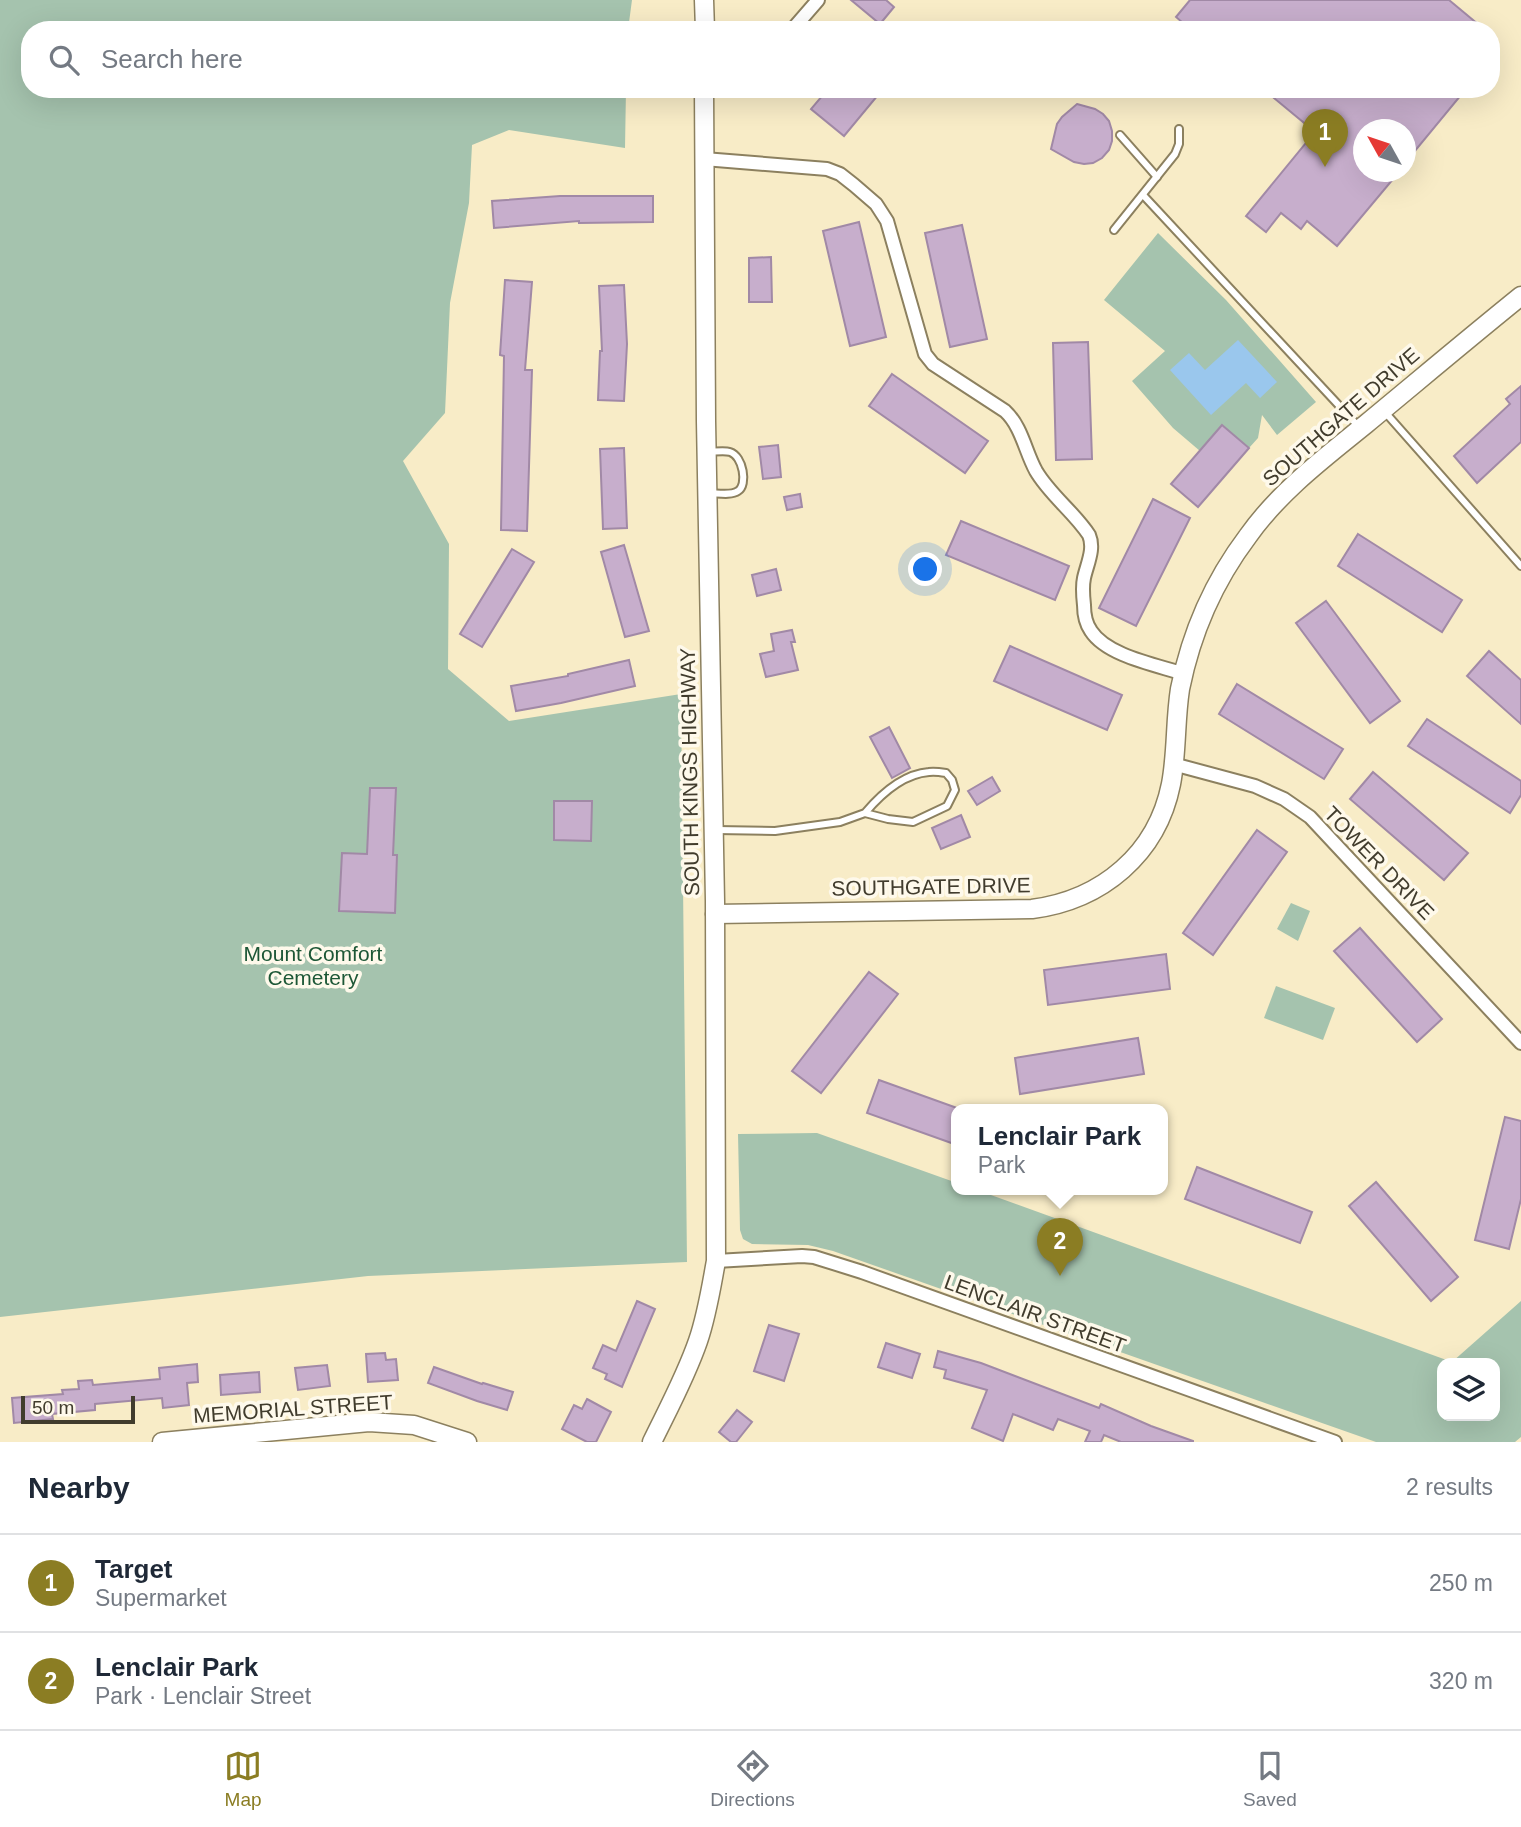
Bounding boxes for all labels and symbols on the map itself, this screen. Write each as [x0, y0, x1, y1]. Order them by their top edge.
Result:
pin: 1 [1302, 109, 1348, 167]
north arrow [1353, 119, 1416, 182]
street label: SOUTHGATE DRIVE [1258, 343, 1423, 491]
your location [908, 552, 942, 586]
street label: SOUTH KINGS HIGHWAY [676, 648, 703, 896]
street label: TOWER DRIVE [1320, 802, 1439, 924]
street label: SOUTHGATE DRIVE [831, 873, 1031, 900]
park label: Mount Comfort Cemetery [244, 942, 383, 989]
pin: 2 [1037, 1218, 1083, 1276]
street label: LENCLAIR STREET [941, 1270, 1129, 1357]
street label: MEMORIAL STREET [192, 1390, 394, 1427]
scale bar [21, 1393, 135, 1425]

